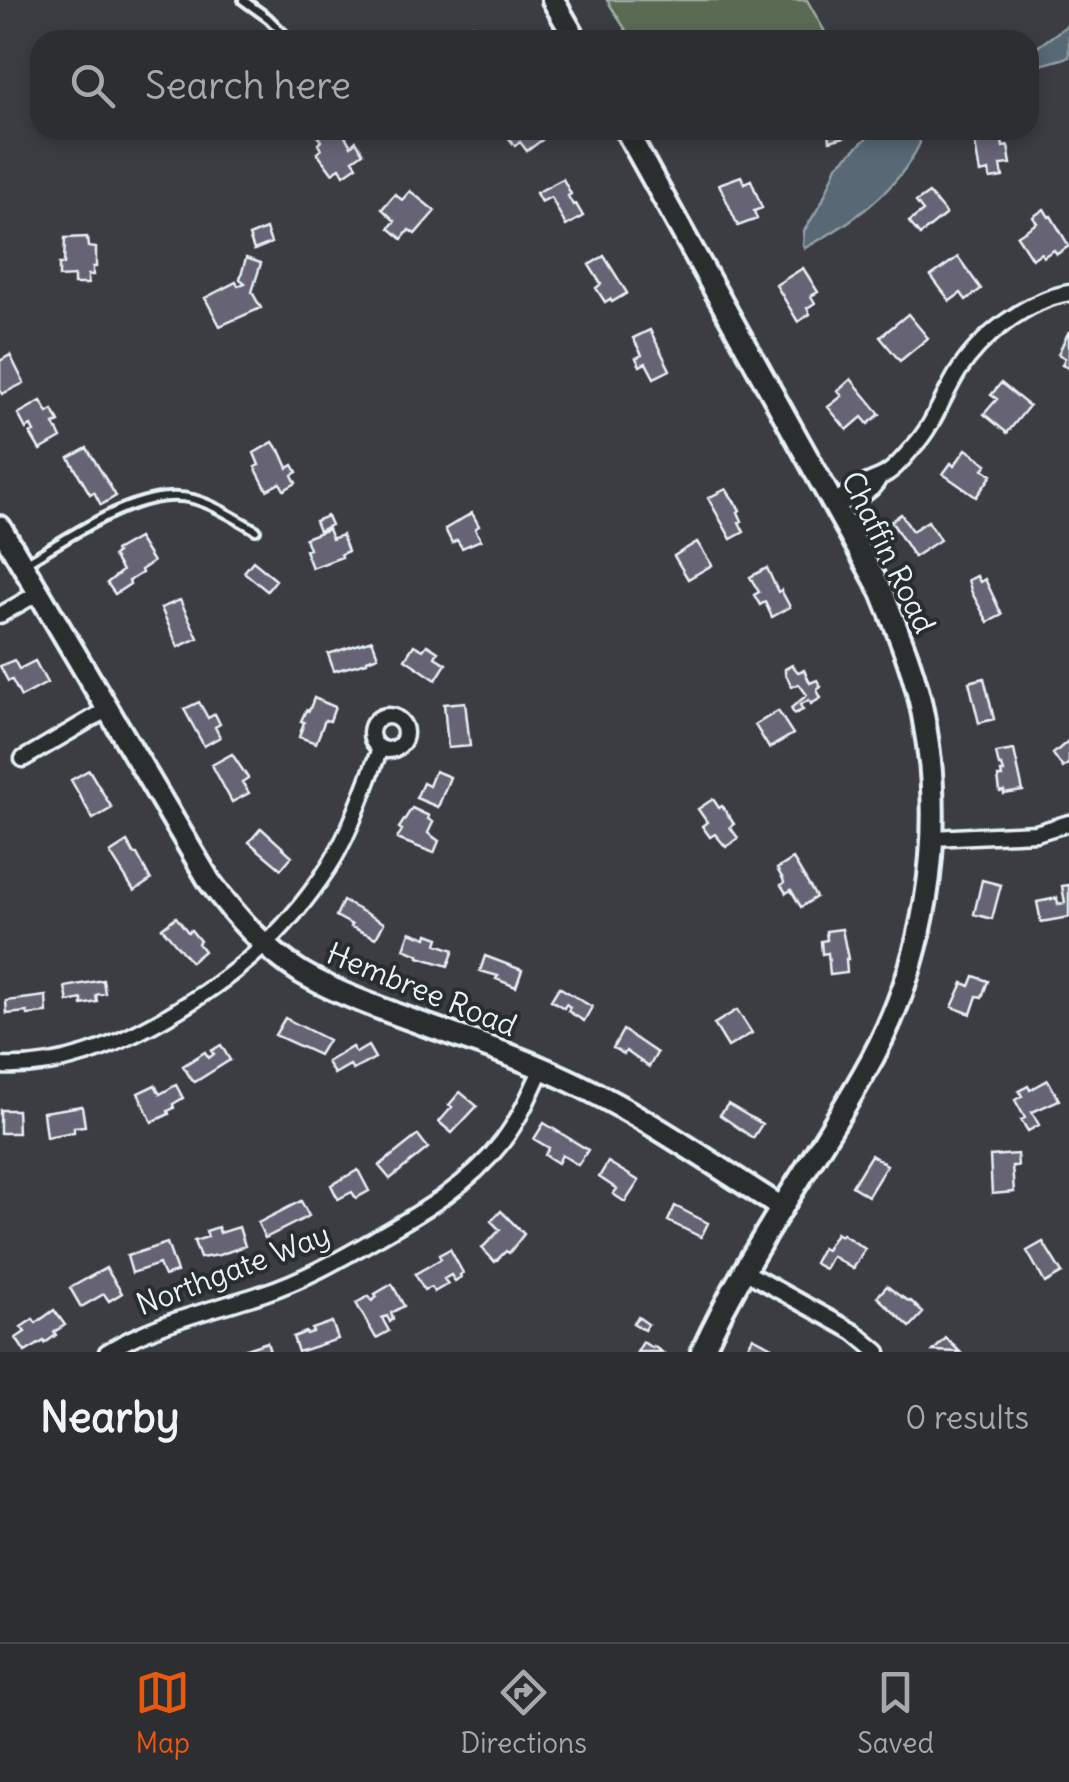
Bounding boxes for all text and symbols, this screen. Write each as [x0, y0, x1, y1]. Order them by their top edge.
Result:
search box [30, 30, 1039, 140]
icon: search [65, 58, 120, 113]
text: Search here [145, 62, 351, 109]
street label: Chaffin Road [833, 465, 945, 639]
street label: Hembree Road [321, 934, 523, 1044]
street label: Northgate Way [131, 1215, 335, 1323]
text: Nearby [40, 1391, 179, 1443]
text: 0 results [905, 1397, 1029, 1438]
tab: Map [135, 1665, 190, 1761]
tab: Directions [460, 1665, 587, 1761]
tab: Saved [857, 1665, 934, 1761]

